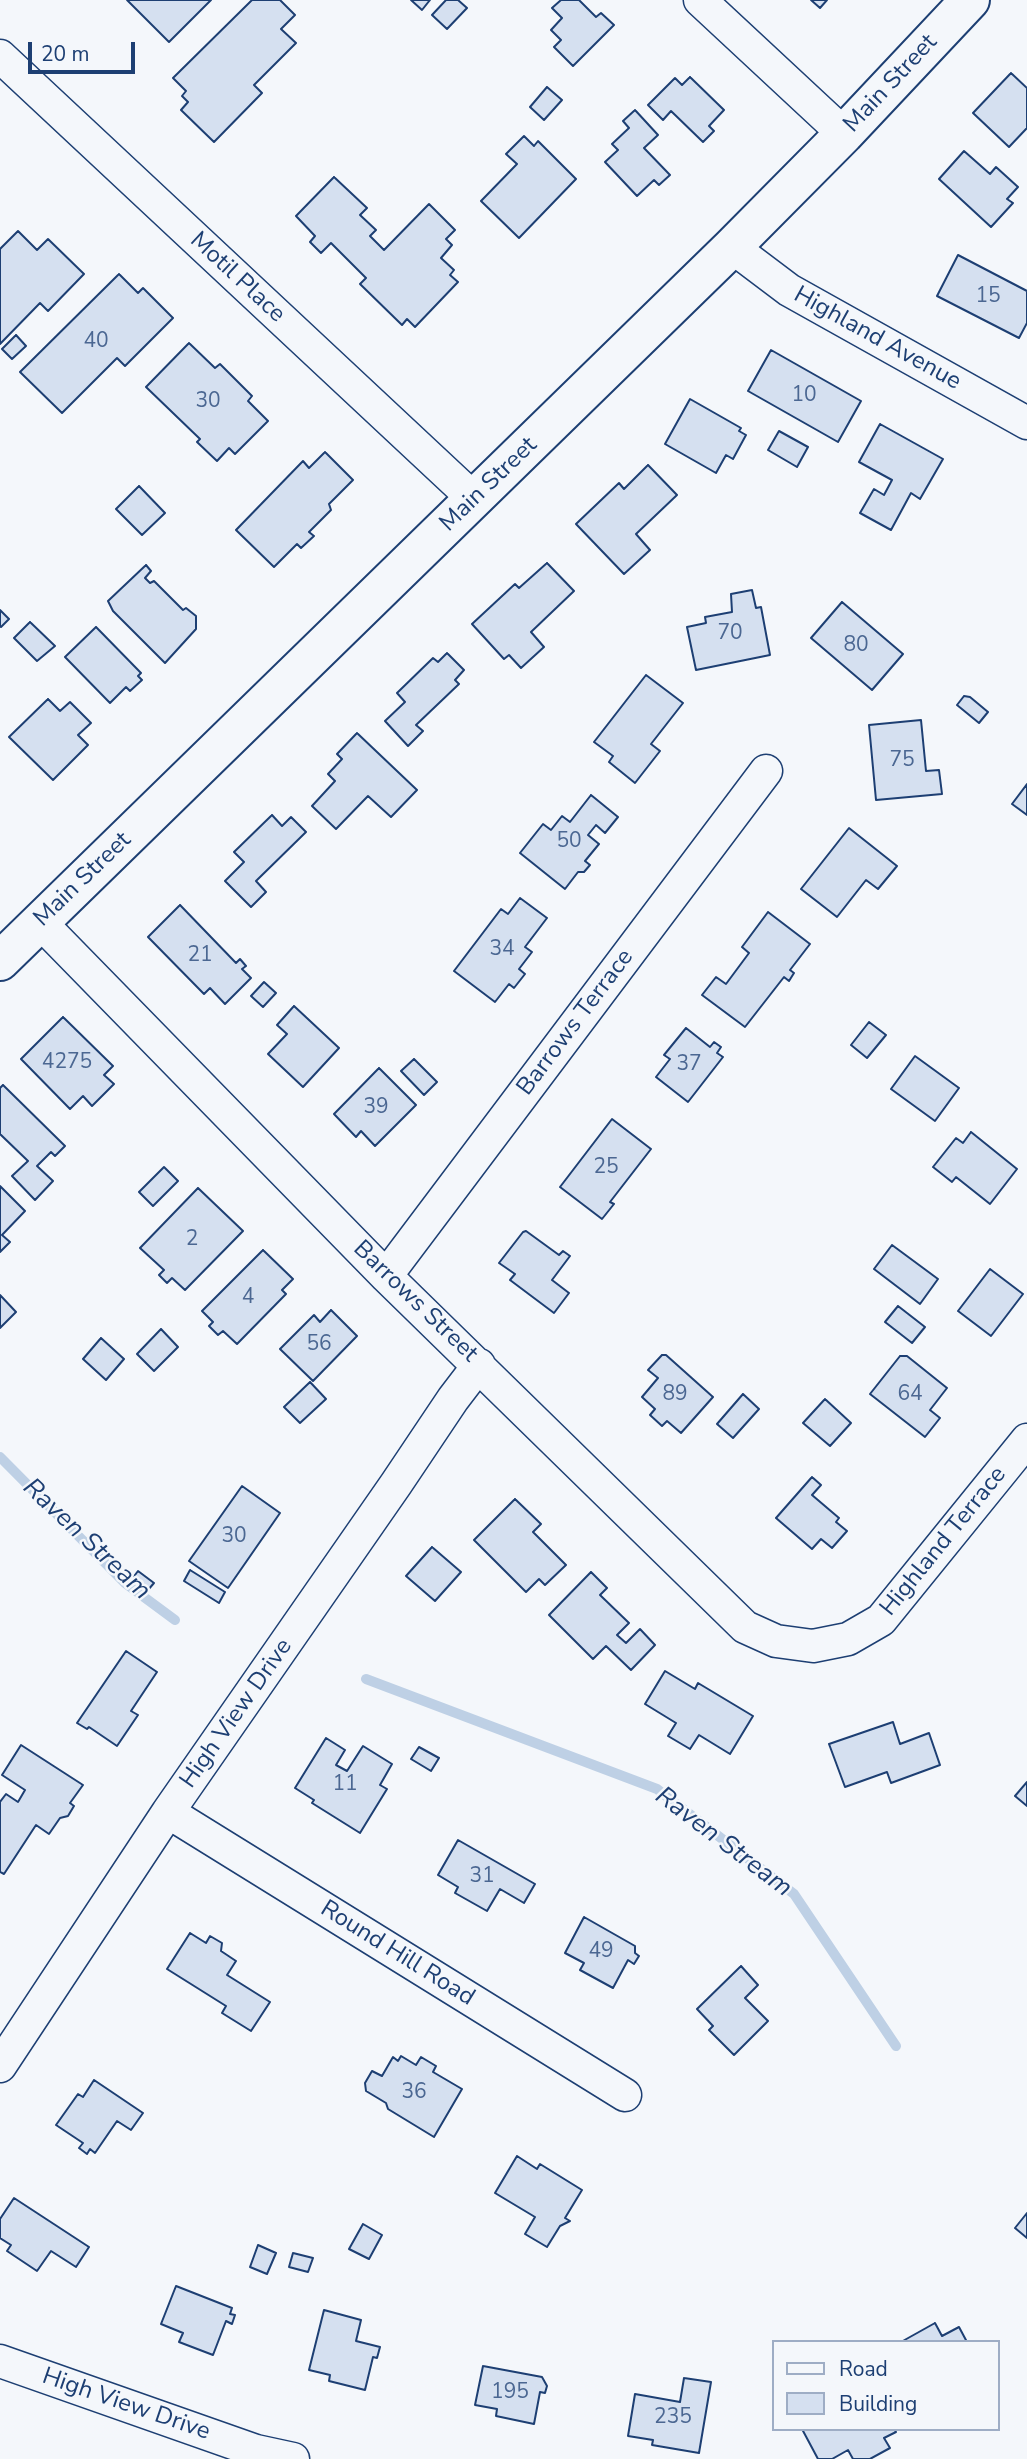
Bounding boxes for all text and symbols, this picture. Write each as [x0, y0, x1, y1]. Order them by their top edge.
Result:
scale bar [32, 28, 138, 72]
street label: Main Street [838, 29, 944, 139]
text: 20 m [41, 40, 90, 68]
street label: Motil Place [183, 227, 291, 329]
street label: Highland Avenue [788, 281, 966, 397]
house number: 15 [975, 284, 1001, 310]
house number: 40 [83, 329, 109, 355]
house number: 10 [791, 383, 817, 409]
house number: 30 [195, 389, 221, 415]
street label: Main Street [434, 432, 544, 538]
house number: 70 [717, 621, 743, 647]
house number: 80 [843, 633, 869, 659]
house number: 75 [889, 748, 915, 774]
street label: Main Street [28, 827, 138, 933]
house number: 50 [556, 829, 582, 855]
house number: 34 [489, 937, 515, 963]
house number: 21 [187, 943, 213, 969]
street label: Barrows Terrace [512, 944, 640, 1102]
house number: 4275 [42, 1050, 92, 1076]
house number: 37 [676, 1052, 702, 1078]
house number: 39 [363, 1095, 389, 1121]
house number: 25 [593, 1155, 619, 1181]
house number: 2 [186, 1227, 198, 1253]
street label: Barrows Street [347, 1235, 483, 1369]
house number: 4 [242, 1285, 254, 1311]
house number: 56 [306, 1332, 332, 1358]
house number: 89 [662, 1382, 688, 1408]
house number: 64 [897, 1382, 923, 1408]
street label: Highland Terrace [875, 1461, 1013, 1623]
water label: Raven Stream [16, 1473, 156, 1607]
house number: 30 [221, 1524, 247, 1550]
street label: High View Drive [175, 1634, 299, 1794]
house number: 11 [332, 1772, 358, 1798]
water label: Raven Stream [648, 1781, 798, 1905]
house number: 31 [469, 1864, 495, 1890]
street label: Round Hill Road [315, 1895, 479, 2013]
house number: 49 [588, 1939, 614, 1965]
house number: 36 [401, 2080, 427, 2106]
legend [772, 2340, 999, 2431]
text: Road [839, 2355, 888, 2383]
street label: High View Drive [38, 2363, 214, 2447]
house number: 195 [491, 2380, 529, 2406]
text: Building [839, 2390, 917, 2418]
house number: 235 [654, 2405, 692, 2431]

